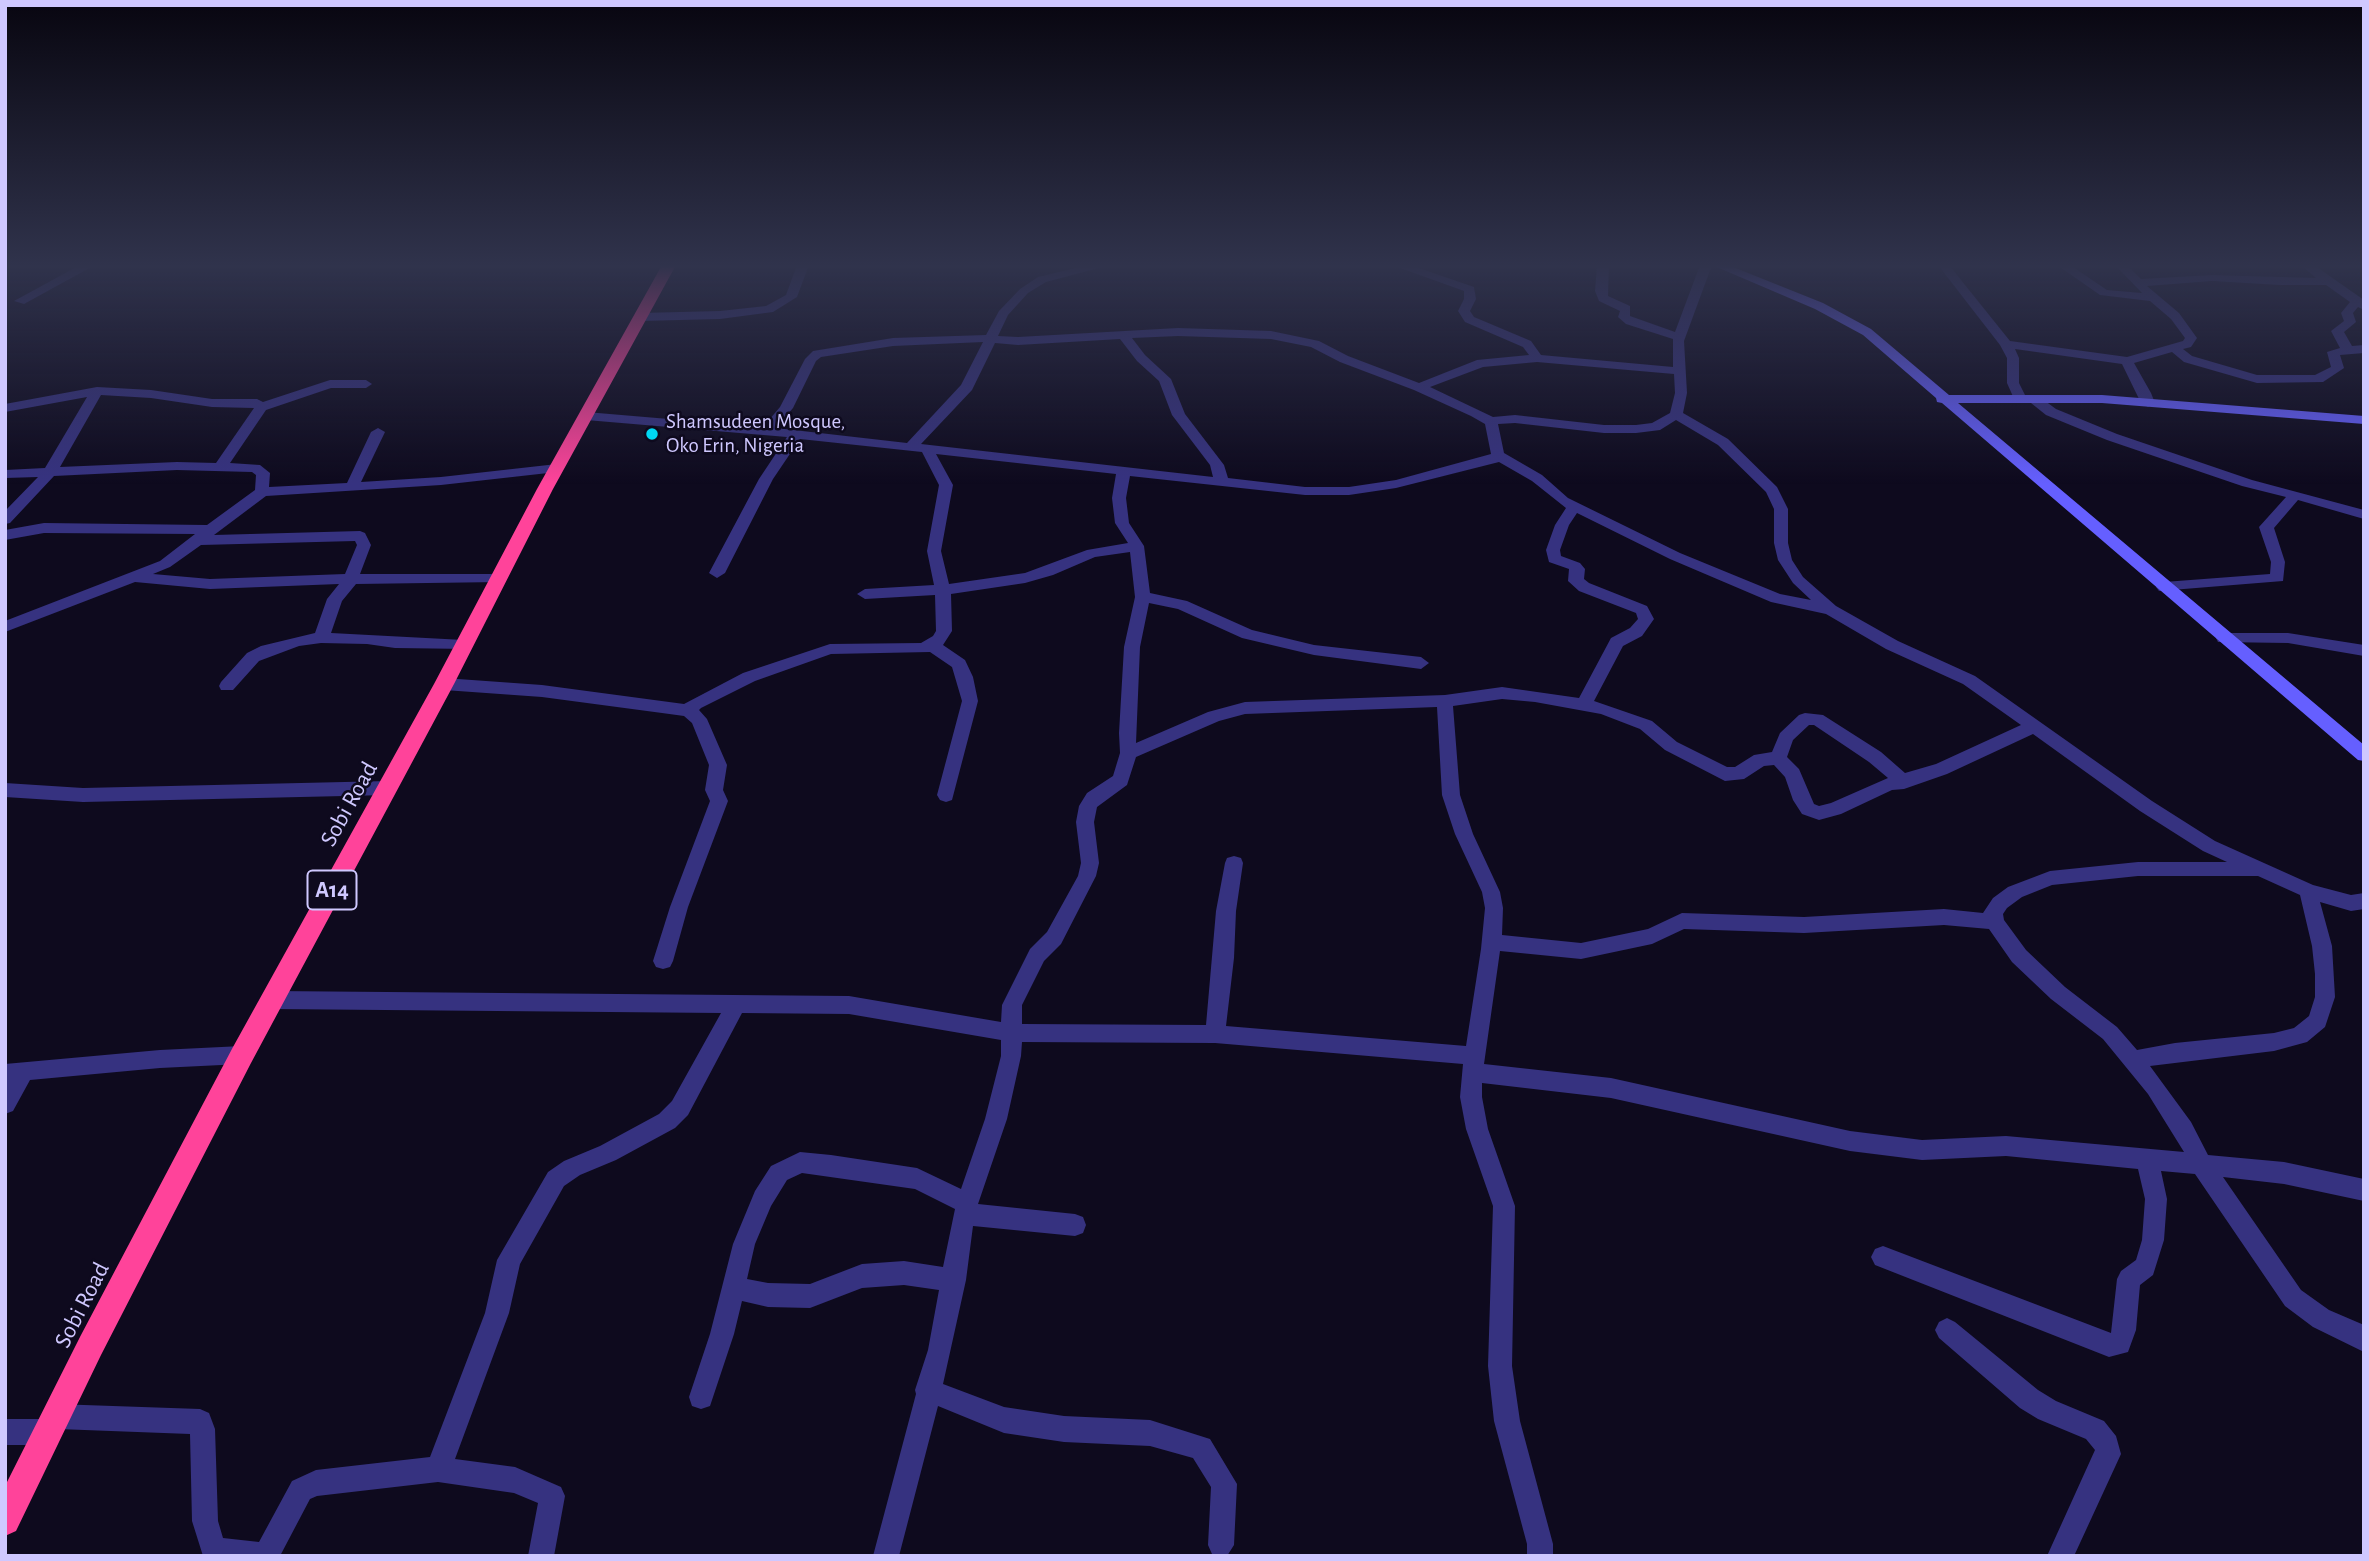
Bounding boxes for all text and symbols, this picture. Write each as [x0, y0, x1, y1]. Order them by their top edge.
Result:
place label: Shamsudeen Mosque, Oko Erin, Nigeria [666, 409, 845, 459]
marker: Shamsudeen Mosque, Oko Erin, Nigeria [644, 426, 660, 442]
street label: Sobi Road [314, 757, 384, 851]
road number: A14 [308, 870, 356, 909]
street label: Sobi Road [48, 1257, 116, 1353]

